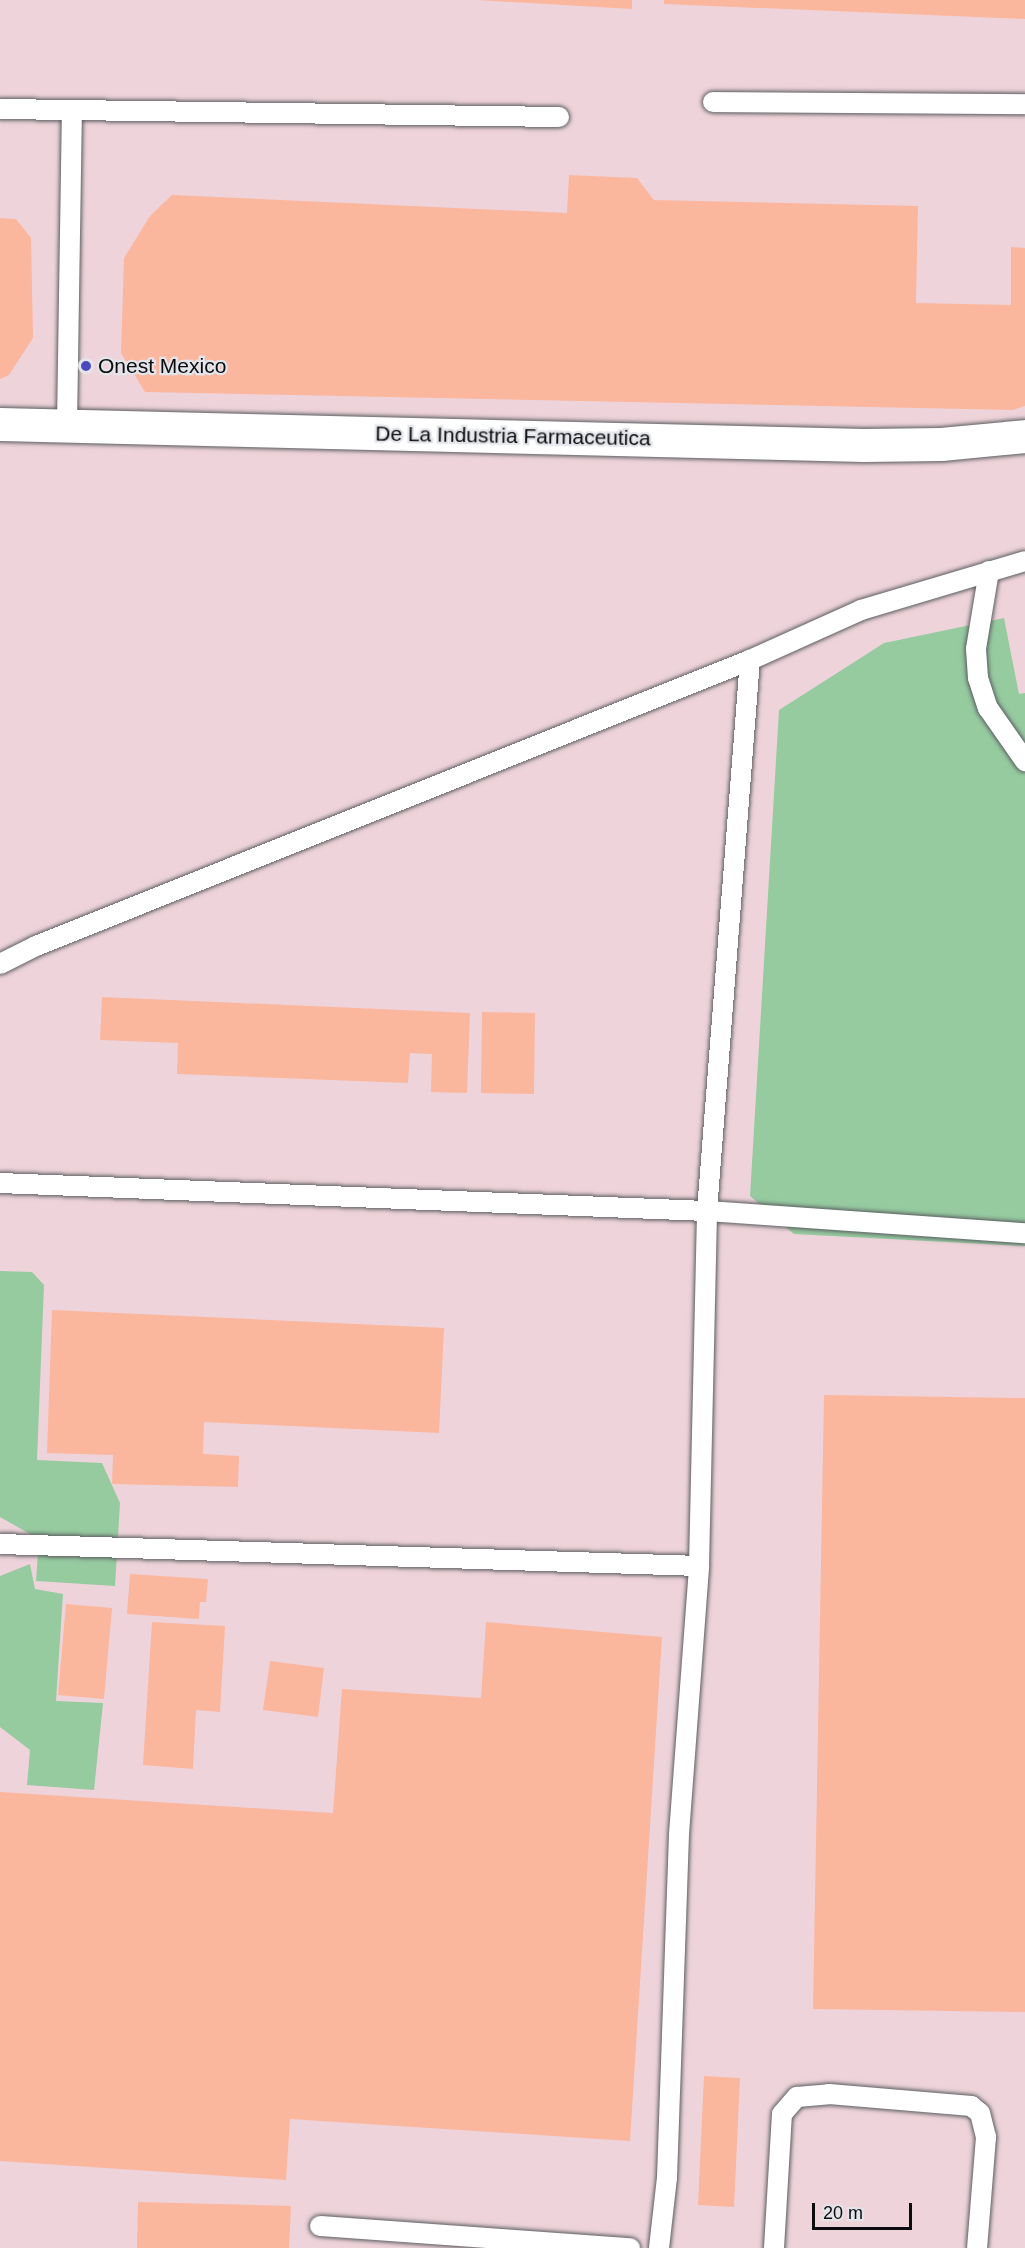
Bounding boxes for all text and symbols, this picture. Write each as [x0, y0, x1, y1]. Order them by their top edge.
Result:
place label: Onest Mexico [98, 353, 226, 379]
marker: Onest Mexico [79, 359, 93, 373]
street label: De La Industria Farmaceutica [375, 421, 651, 451]
scale bar [815, 2191, 916, 2229]
text: 20 m [823, 2203, 863, 2223]

